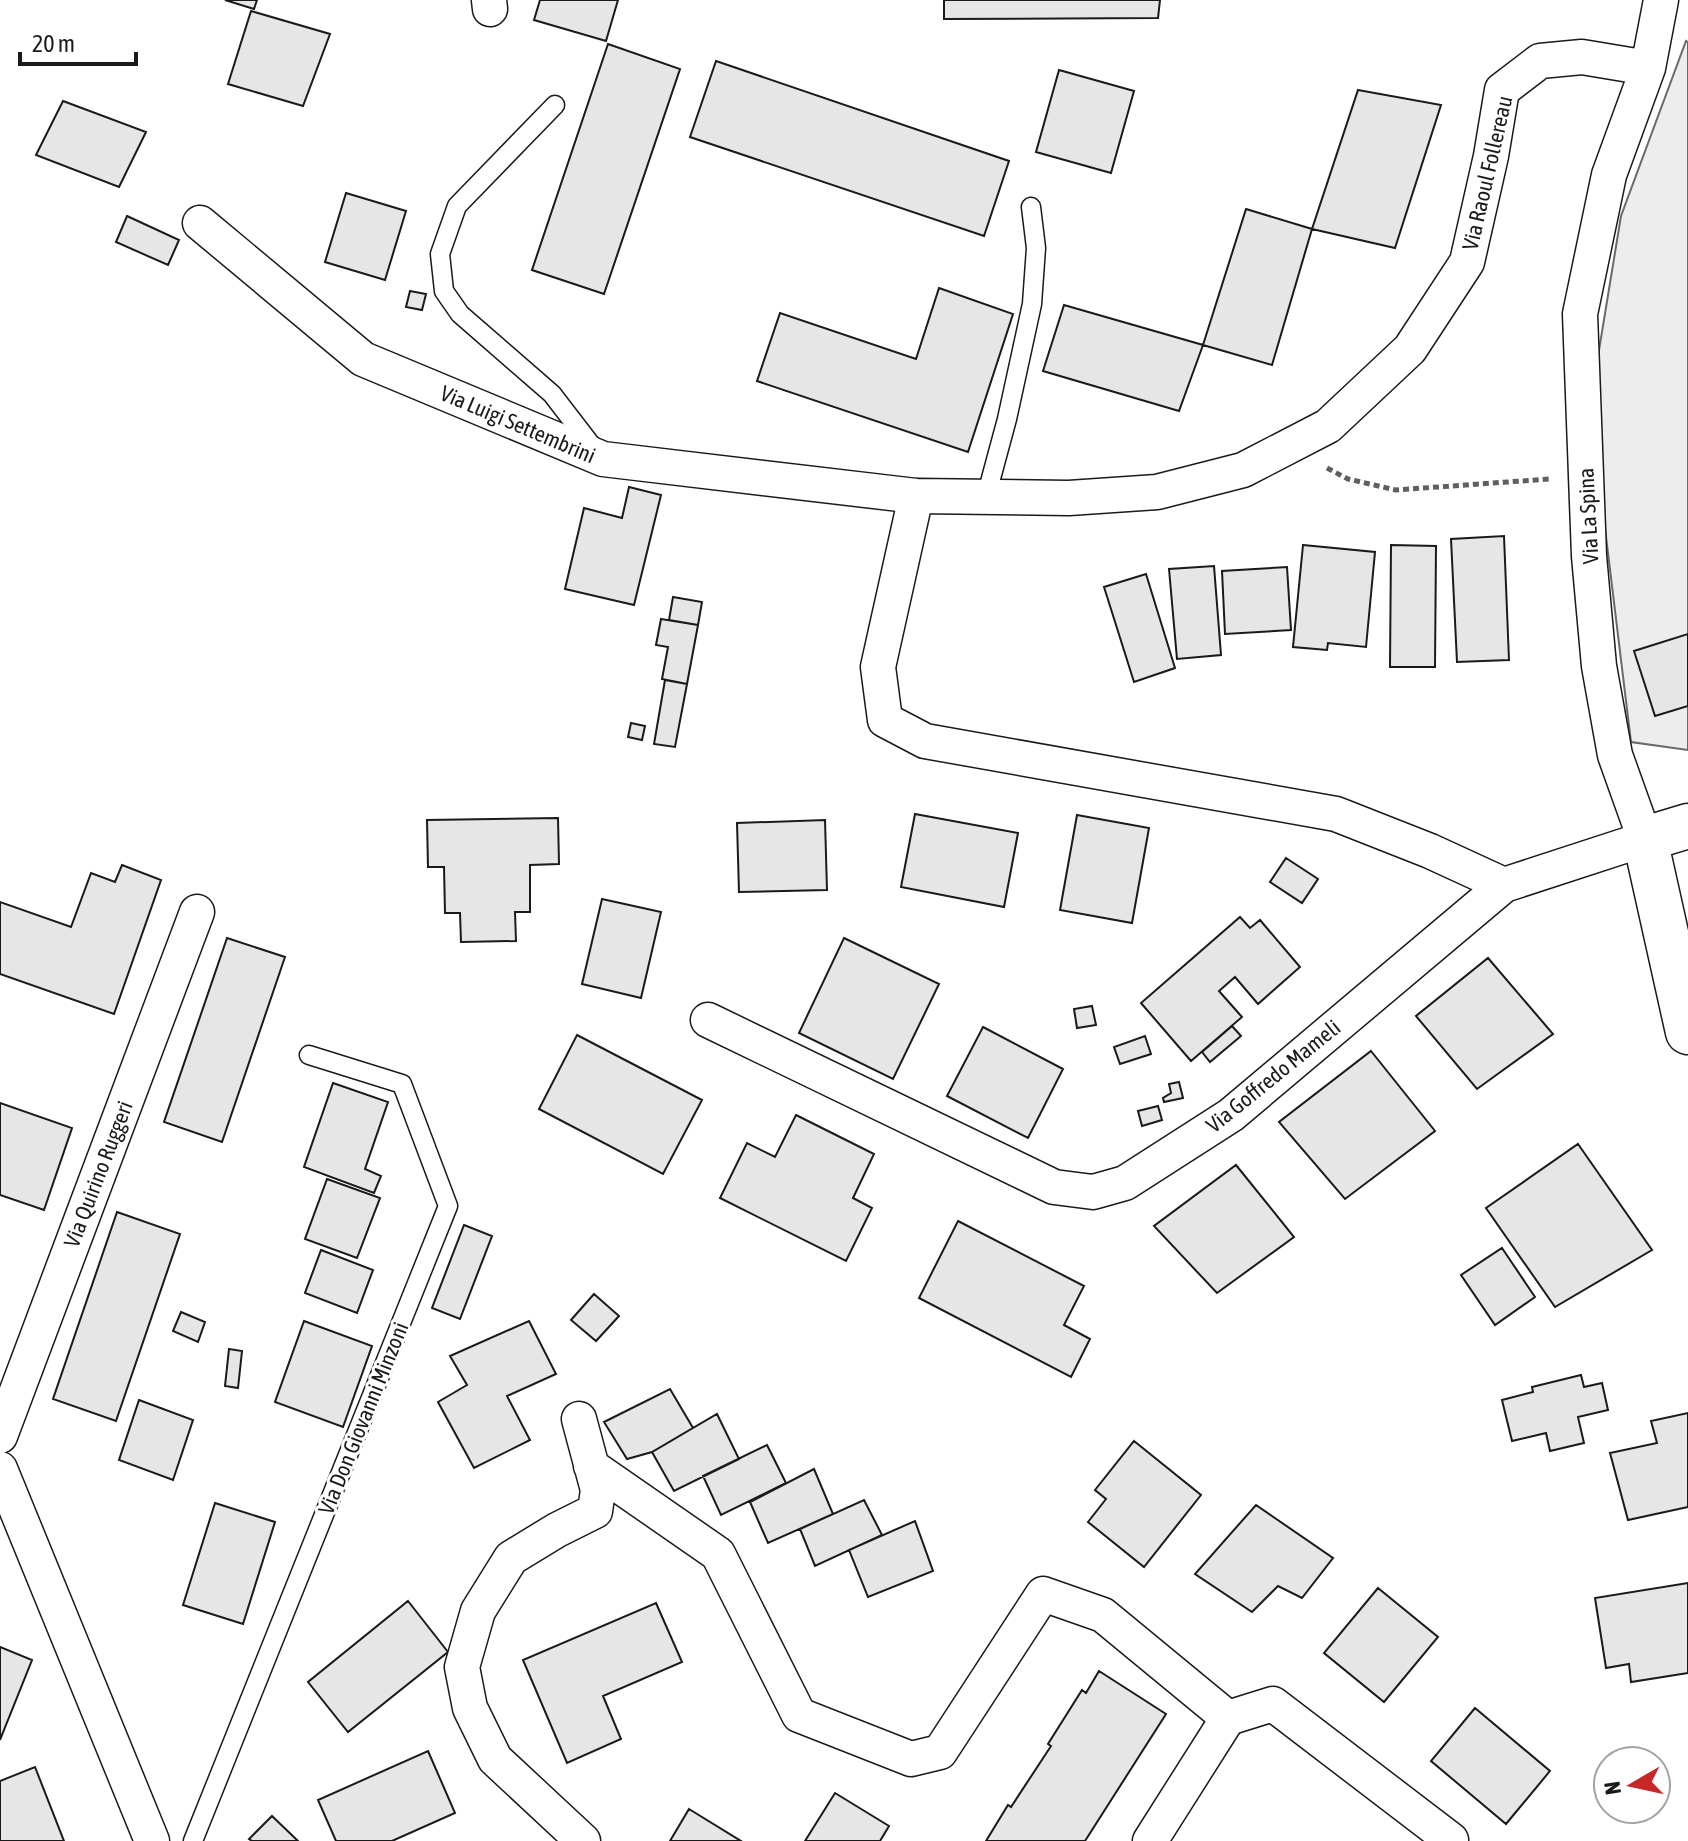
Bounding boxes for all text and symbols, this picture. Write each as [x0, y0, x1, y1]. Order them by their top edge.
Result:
scale bar [20, 16, 136, 66]
text: 20 m [32, 30, 75, 57]
street label: Via Raoul Follereau [1457, 93, 1517, 253]
street label: Via Luigi Settembrini [436, 380, 600, 468]
street label: Via La Spina [1572, 467, 1604, 565]
street label: Via Goffredo Mameli [1201, 1014, 1345, 1138]
street label: Via Quirino Ruggeri [58, 1097, 138, 1251]
street label: Via Don Giovanni Minzoni [313, 1318, 413, 1518]
north arrow [1592, 1745, 1672, 1825]
text: N [1598, 1780, 1626, 1797]

